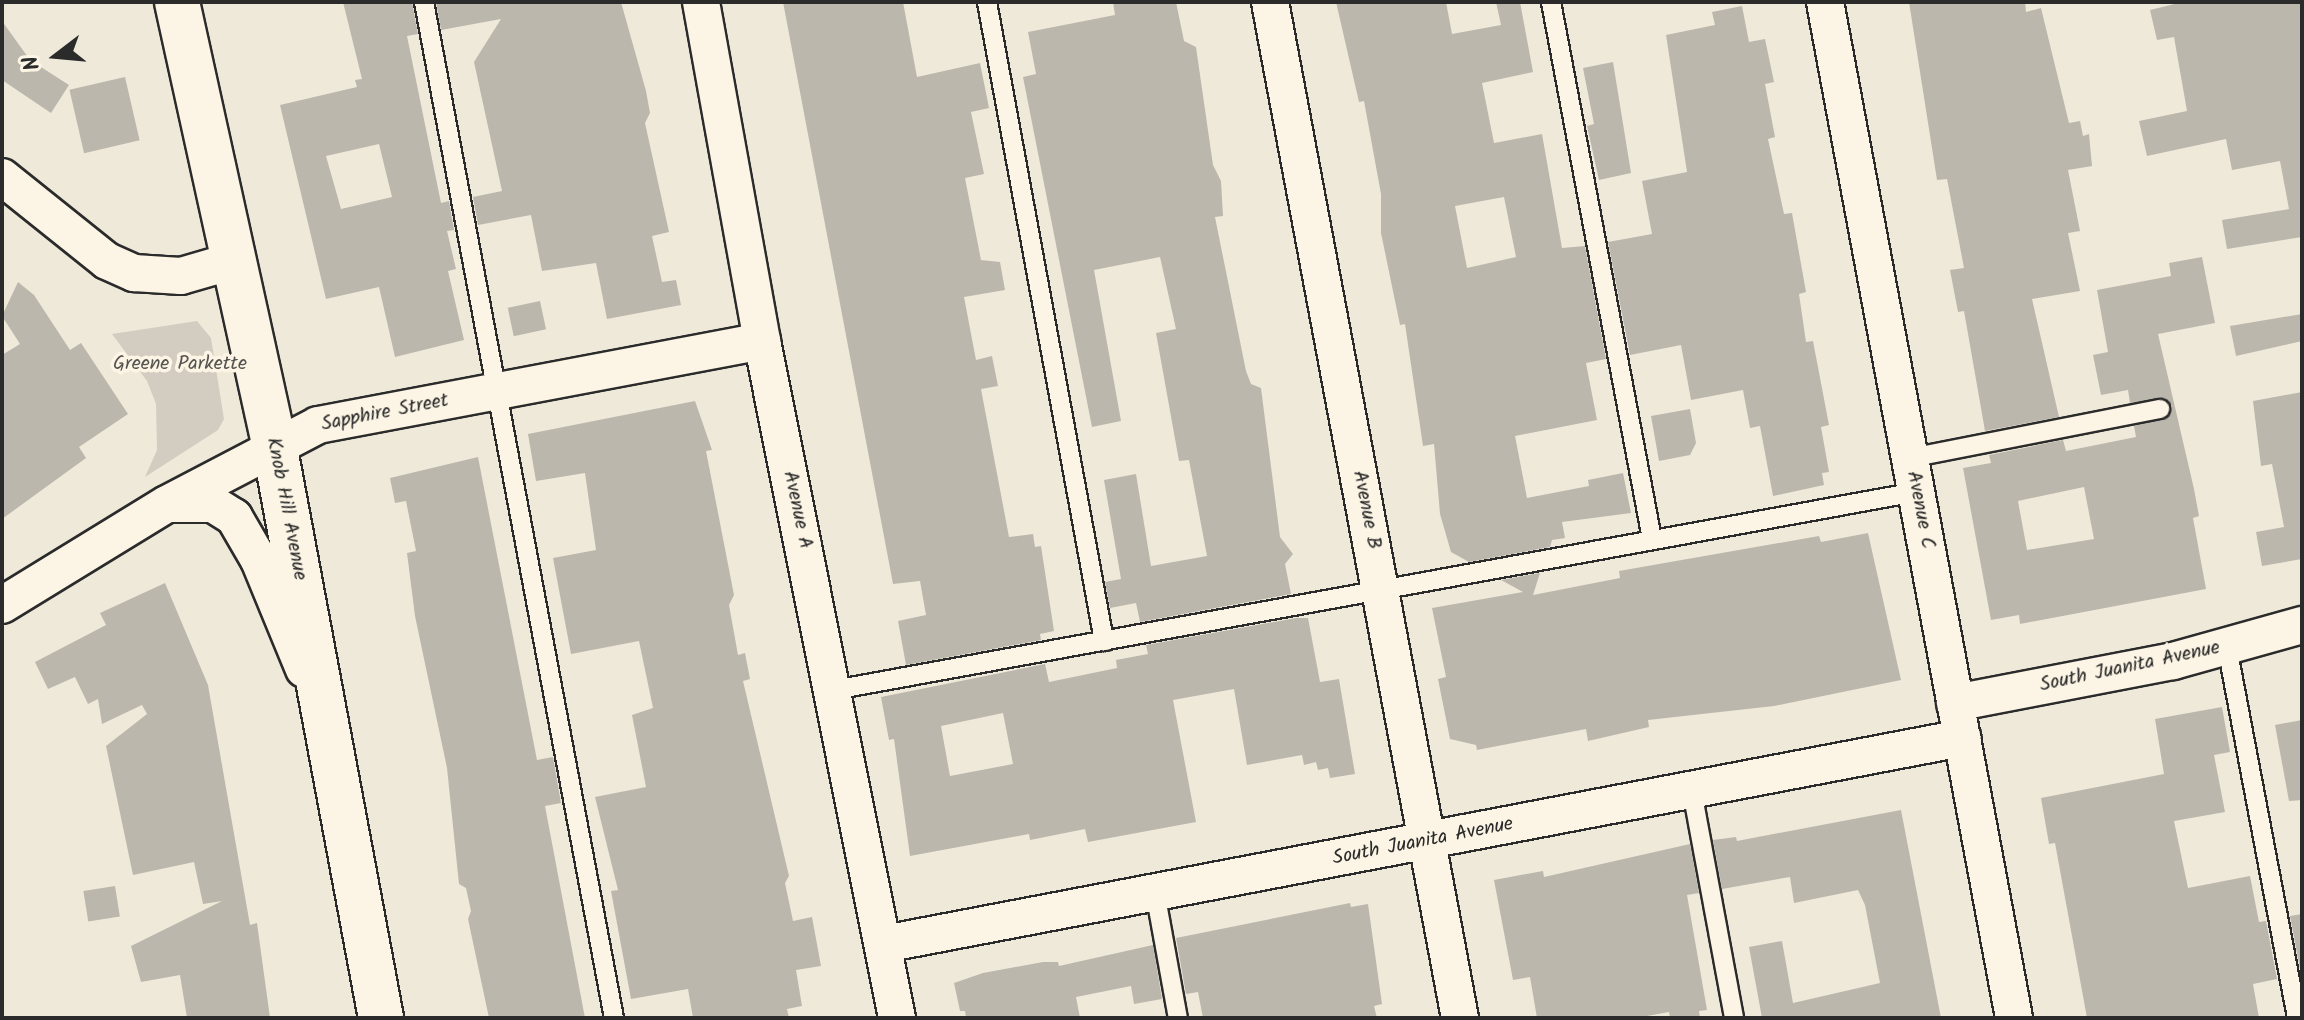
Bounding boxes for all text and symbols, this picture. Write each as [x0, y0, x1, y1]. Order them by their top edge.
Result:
north arrow [16, 16, 96, 96]
text: N [14, 51, 51, 74]
park label: Greene Parkette [113, 352, 247, 376]
street label: Sapphire Street [319, 389, 451, 437]
street label: Knob Hill Avenue [260, 436, 312, 582]
street label: Avenue A [777, 469, 817, 551]
street label: Avenue B [1347, 469, 1385, 551]
street label: Avenue C [1901, 469, 1939, 551]
street label: South Juanita Avenue [2038, 636, 2222, 698]
street label: South Juanita Avenue [1331, 813, 1515, 871]

